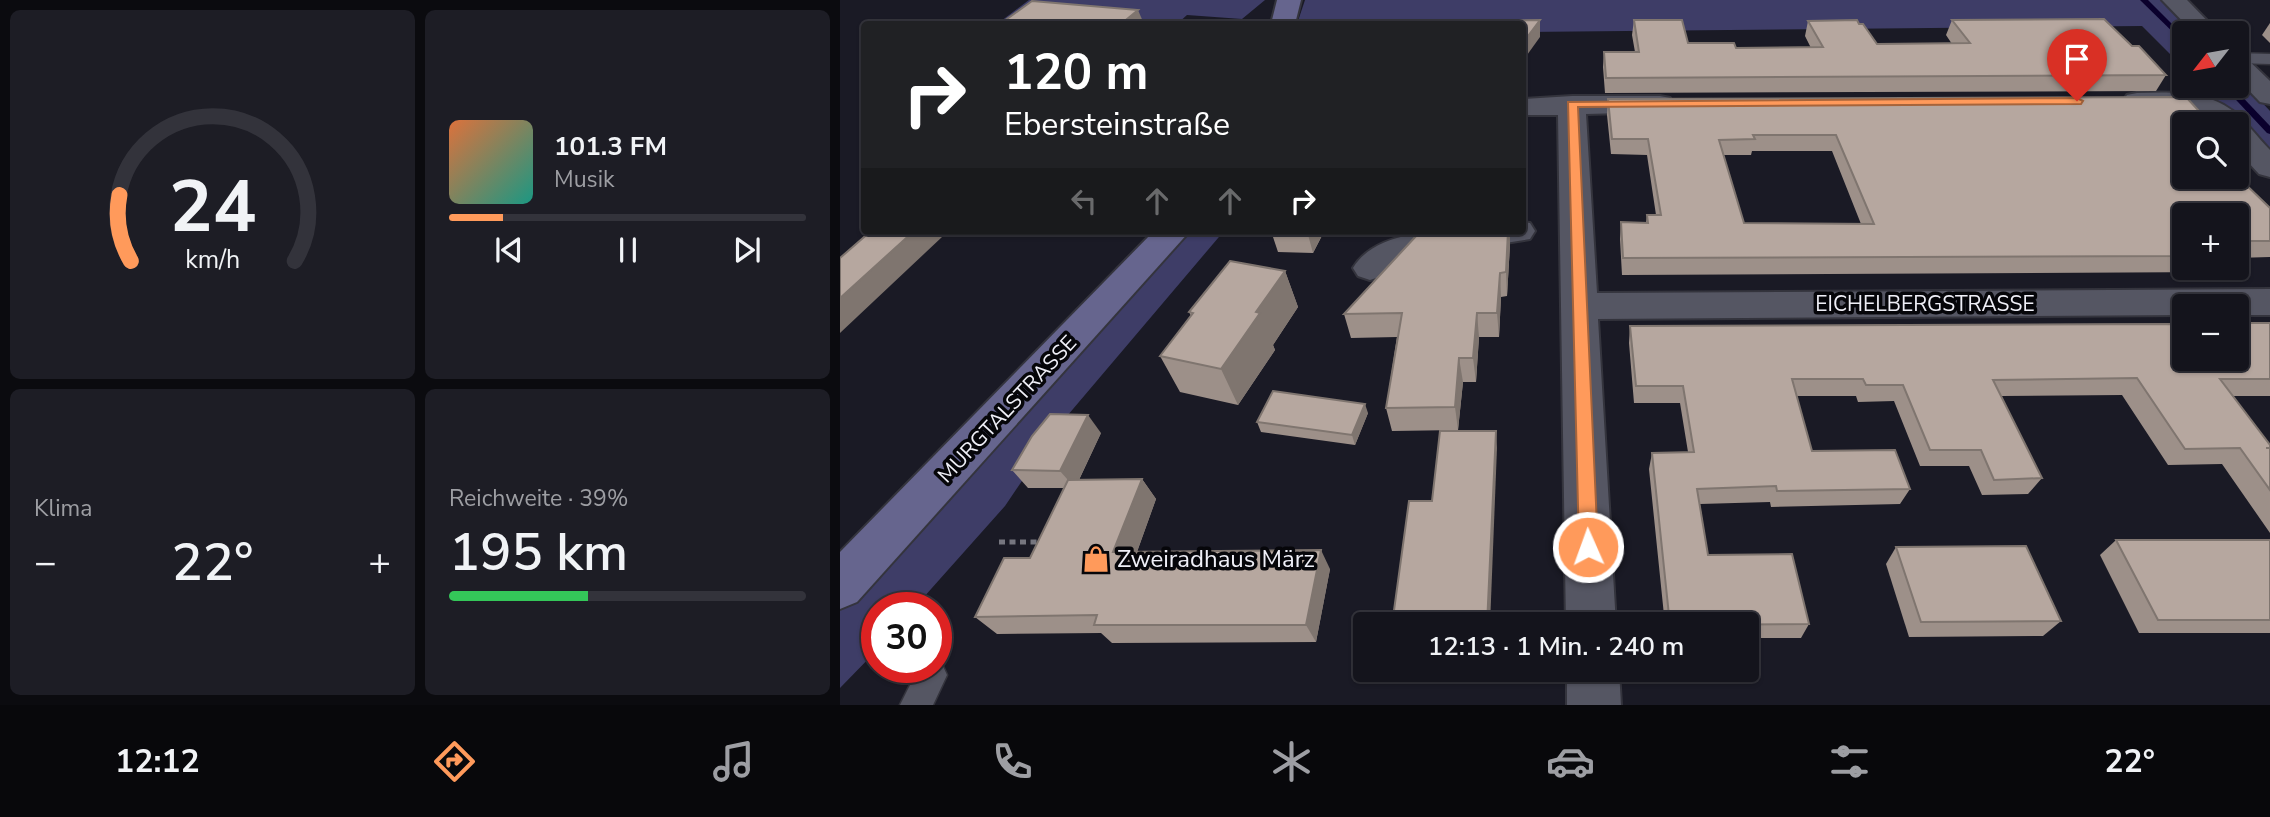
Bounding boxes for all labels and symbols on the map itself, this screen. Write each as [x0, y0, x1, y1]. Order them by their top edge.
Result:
north arrow [2172, 21, 2249, 98]
pin [2047, 29, 2107, 101]
street label: EICHELBERGSTRASSE [1815, 290, 2035, 318]
street label: MURGTALSTRASSE [931, 329, 1083, 489]
position arrow [1551, 510, 1625, 584]
place label: Zweiradhaus März [1117, 543, 1315, 575]
shop icon: Zweiradhaus März [1081, 544, 1111, 574]
speed limit sign: 30 [861, 592, 952, 683]

